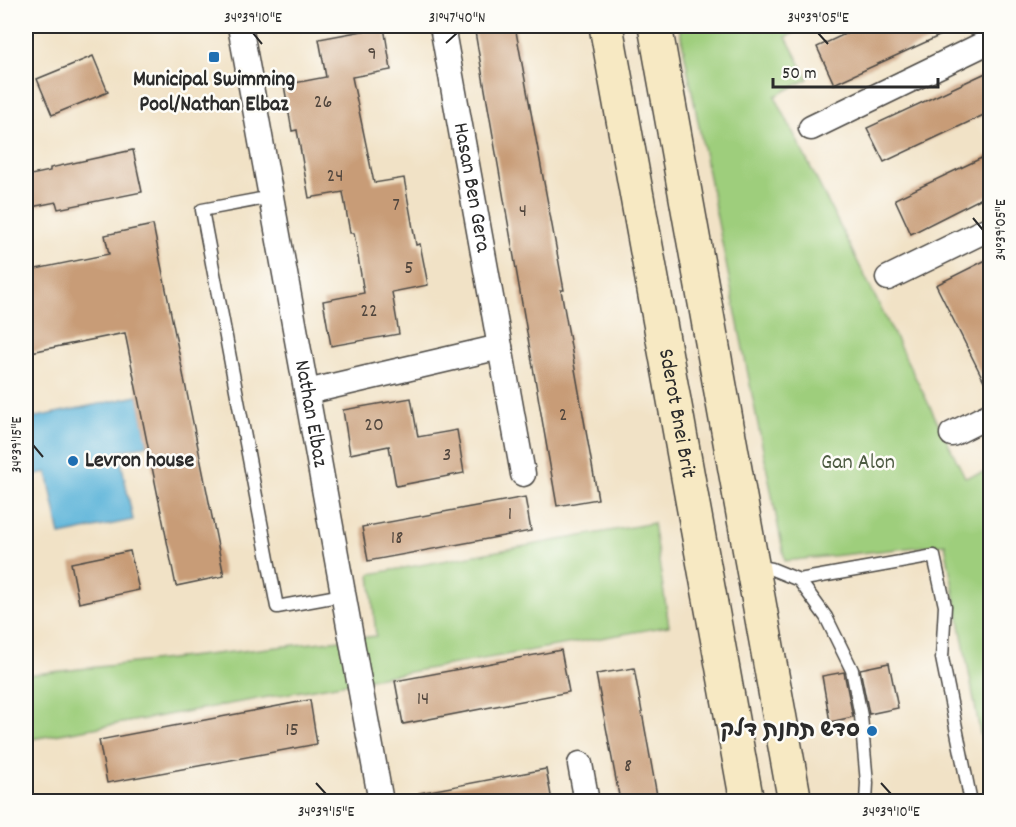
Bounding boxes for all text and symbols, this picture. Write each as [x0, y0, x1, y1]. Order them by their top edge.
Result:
text: 34°39'10"E [224, 8, 282, 30]
text: 31°47'40"N [429, 8, 485, 30]
text: 34°39'05"E [787, 8, 849, 30]
house number: 9 [367, 41, 377, 69]
marker: Municipal Swimming Pool/Nathan Elbaz [207, 50, 221, 64]
scale bar [773, 51, 938, 89]
text: 50 m [782, 62, 817, 87]
place label: Municipal Swimming Pool/Nathan Elbaz [133, 65, 295, 121]
house number: 26 [314, 89, 332, 117]
street label: Hasan Ben Gera [444, 120, 498, 255]
house number: 24 [326, 163, 344, 191]
house number: 7 [392, 192, 400, 220]
house number: 4 [519, 198, 527, 226]
text: 34°39'05"E [991, 199, 1013, 261]
house number: 5 [404, 255, 414, 283]
house number: 22 [360, 298, 378, 326]
street label: Sderot Bnei Brit [649, 346, 703, 481]
street label: Nathan Elbaz [285, 358, 335, 470]
house number: 2 [559, 402, 567, 430]
house number: 20 [364, 412, 384, 440]
text: 34°39'15"E [7, 417, 29, 473]
house number: 3 [443, 442, 451, 470]
place label: Levron house [85, 446, 195, 477]
park label: Gan Alon [821, 448, 895, 479]
marker: Levron house [66, 454, 80, 468]
house number: 1 [508, 501, 512, 529]
house number: 18 [391, 525, 403, 553]
house number: 14 [417, 686, 429, 714]
place label: סדש תחנת דלק [720, 716, 860, 747]
house number: 15 [285, 717, 299, 745]
marker: סדש תחנת דלק [865, 724, 879, 738]
house number: 8 [624, 753, 632, 781]
text: 34°39'15"E [298, 802, 354, 824]
text: 34°39'10"E [862, 802, 920, 824]

